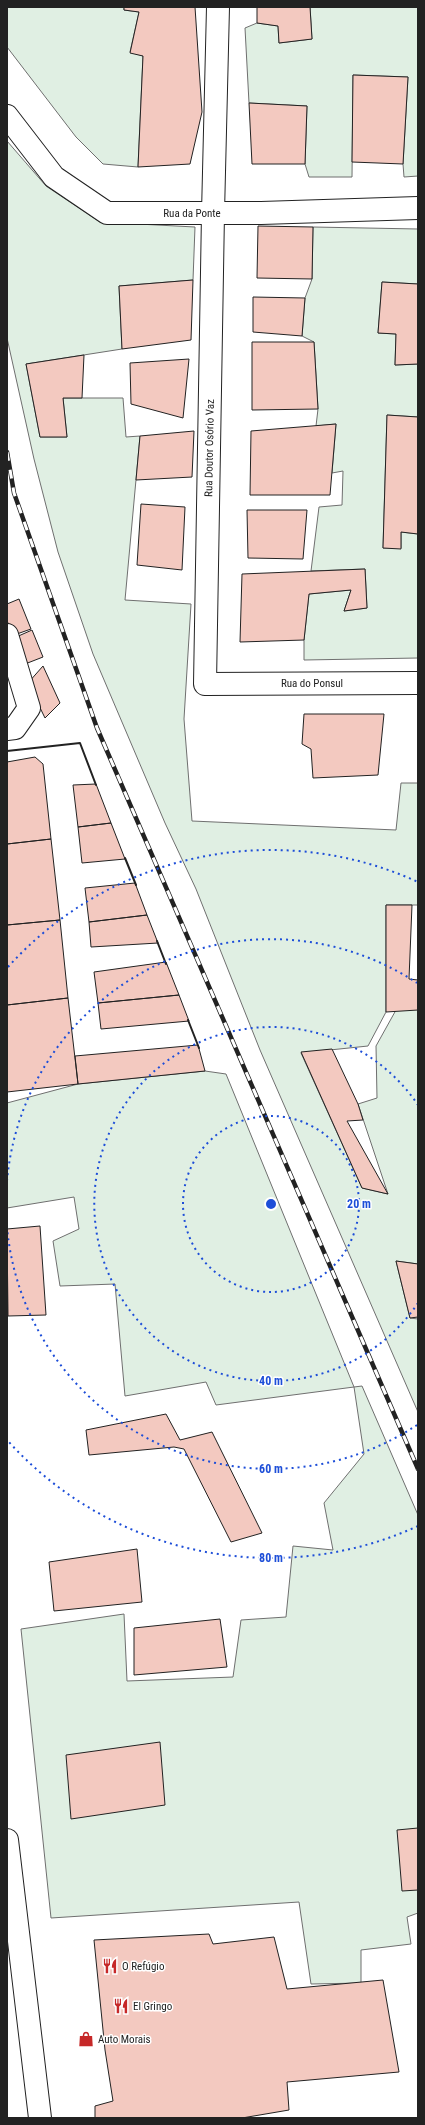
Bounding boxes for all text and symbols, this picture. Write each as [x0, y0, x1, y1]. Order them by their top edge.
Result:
street label: Rua da Ponte [163, 207, 221, 220]
street label: Rua Doutor Osório Vaz [202, 399, 217, 497]
street label: Rua do Ponsul [281, 677, 343, 690]
centre of rings [264, 1197, 278, 1211]
text: 20 m [347, 1197, 371, 1211]
text: 40 m [259, 1374, 283, 1388]
text: 60 m [259, 1462, 283, 1476]
text: 80 m [259, 1551, 283, 1565]
restaurant icon: O Refúgio [101, 1957, 119, 1975]
place label: O Refúgio [122, 1960, 165, 1973]
restaurant icon: El Gringo [112, 1997, 130, 2015]
place label: El Gringo [133, 2000, 173, 2013]
shop icon: Auto Morais [77, 2030, 95, 2048]
place label: Auto Morais [98, 2033, 151, 2046]

